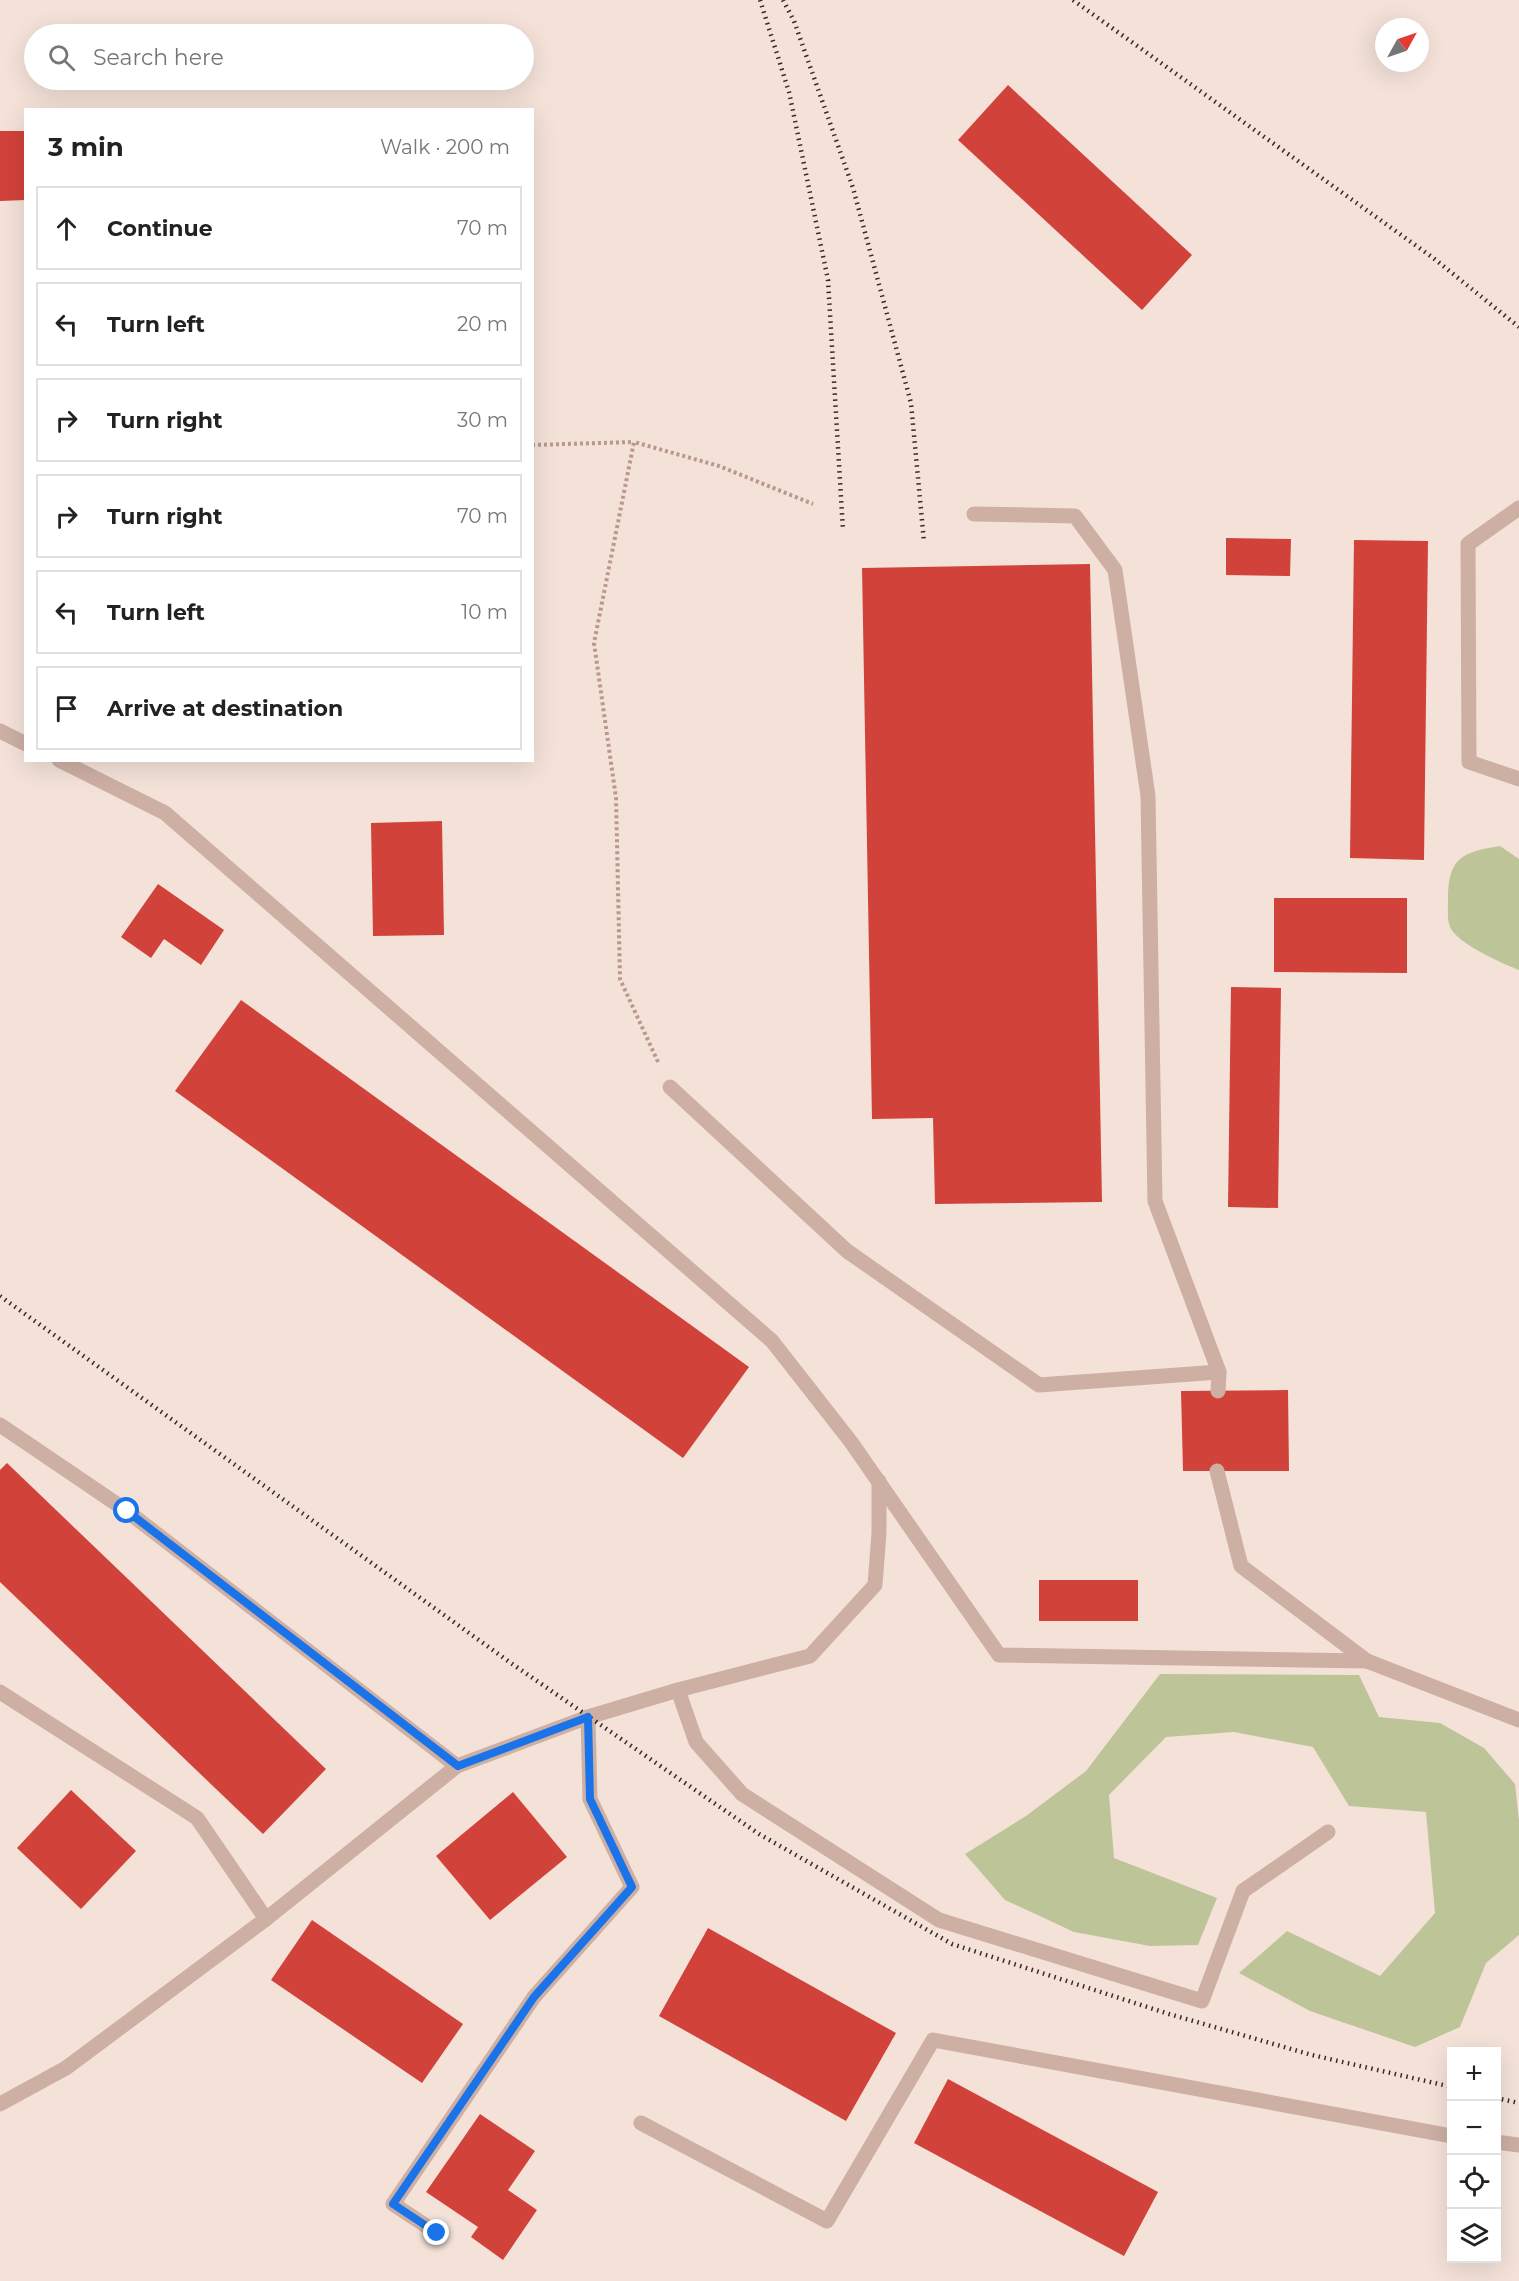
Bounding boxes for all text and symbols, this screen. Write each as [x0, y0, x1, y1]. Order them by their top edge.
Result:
north arrow [1375, 18, 1429, 72]
search box [24, 24, 534, 90]
icon: search [45, 41, 78, 74]
text: Search here [93, 44, 224, 71]
text: 3 min [48, 131, 124, 163]
text: Walk · 200 m [380, 135, 510, 159]
icon: ahead [50, 212, 83, 245]
text: Continue [107, 215, 213, 242]
text: 70 m [457, 216, 508, 240]
icon: left [50, 308, 83, 341]
text: Turn left [107, 311, 205, 338]
text: 20 m [457, 312, 508, 336]
icon: right [50, 404, 83, 437]
text: Turn right [107, 407, 222, 434]
text: 30 m [457, 408, 508, 432]
icon: right [50, 500, 83, 533]
text: Turn right [107, 503, 222, 530]
text: 70 m [457, 504, 508, 528]
icon: left [50, 596, 83, 629]
text: Turn left [107, 599, 205, 626]
text: 10 m [461, 600, 508, 624]
icon: arrive [50, 692, 83, 725]
text: Arrive at destination [107, 695, 343, 722]
route start [113, 1497, 139, 1523]
map controls [1447, 2047, 1501, 2263]
button: + [1447, 2047, 1501, 2101]
button: − [1447, 2101, 1501, 2155]
button: locate [1447, 2155, 1501, 2209]
button: layers [1447, 2209, 1501, 2263]
route end [423, 2219, 449, 2245]

